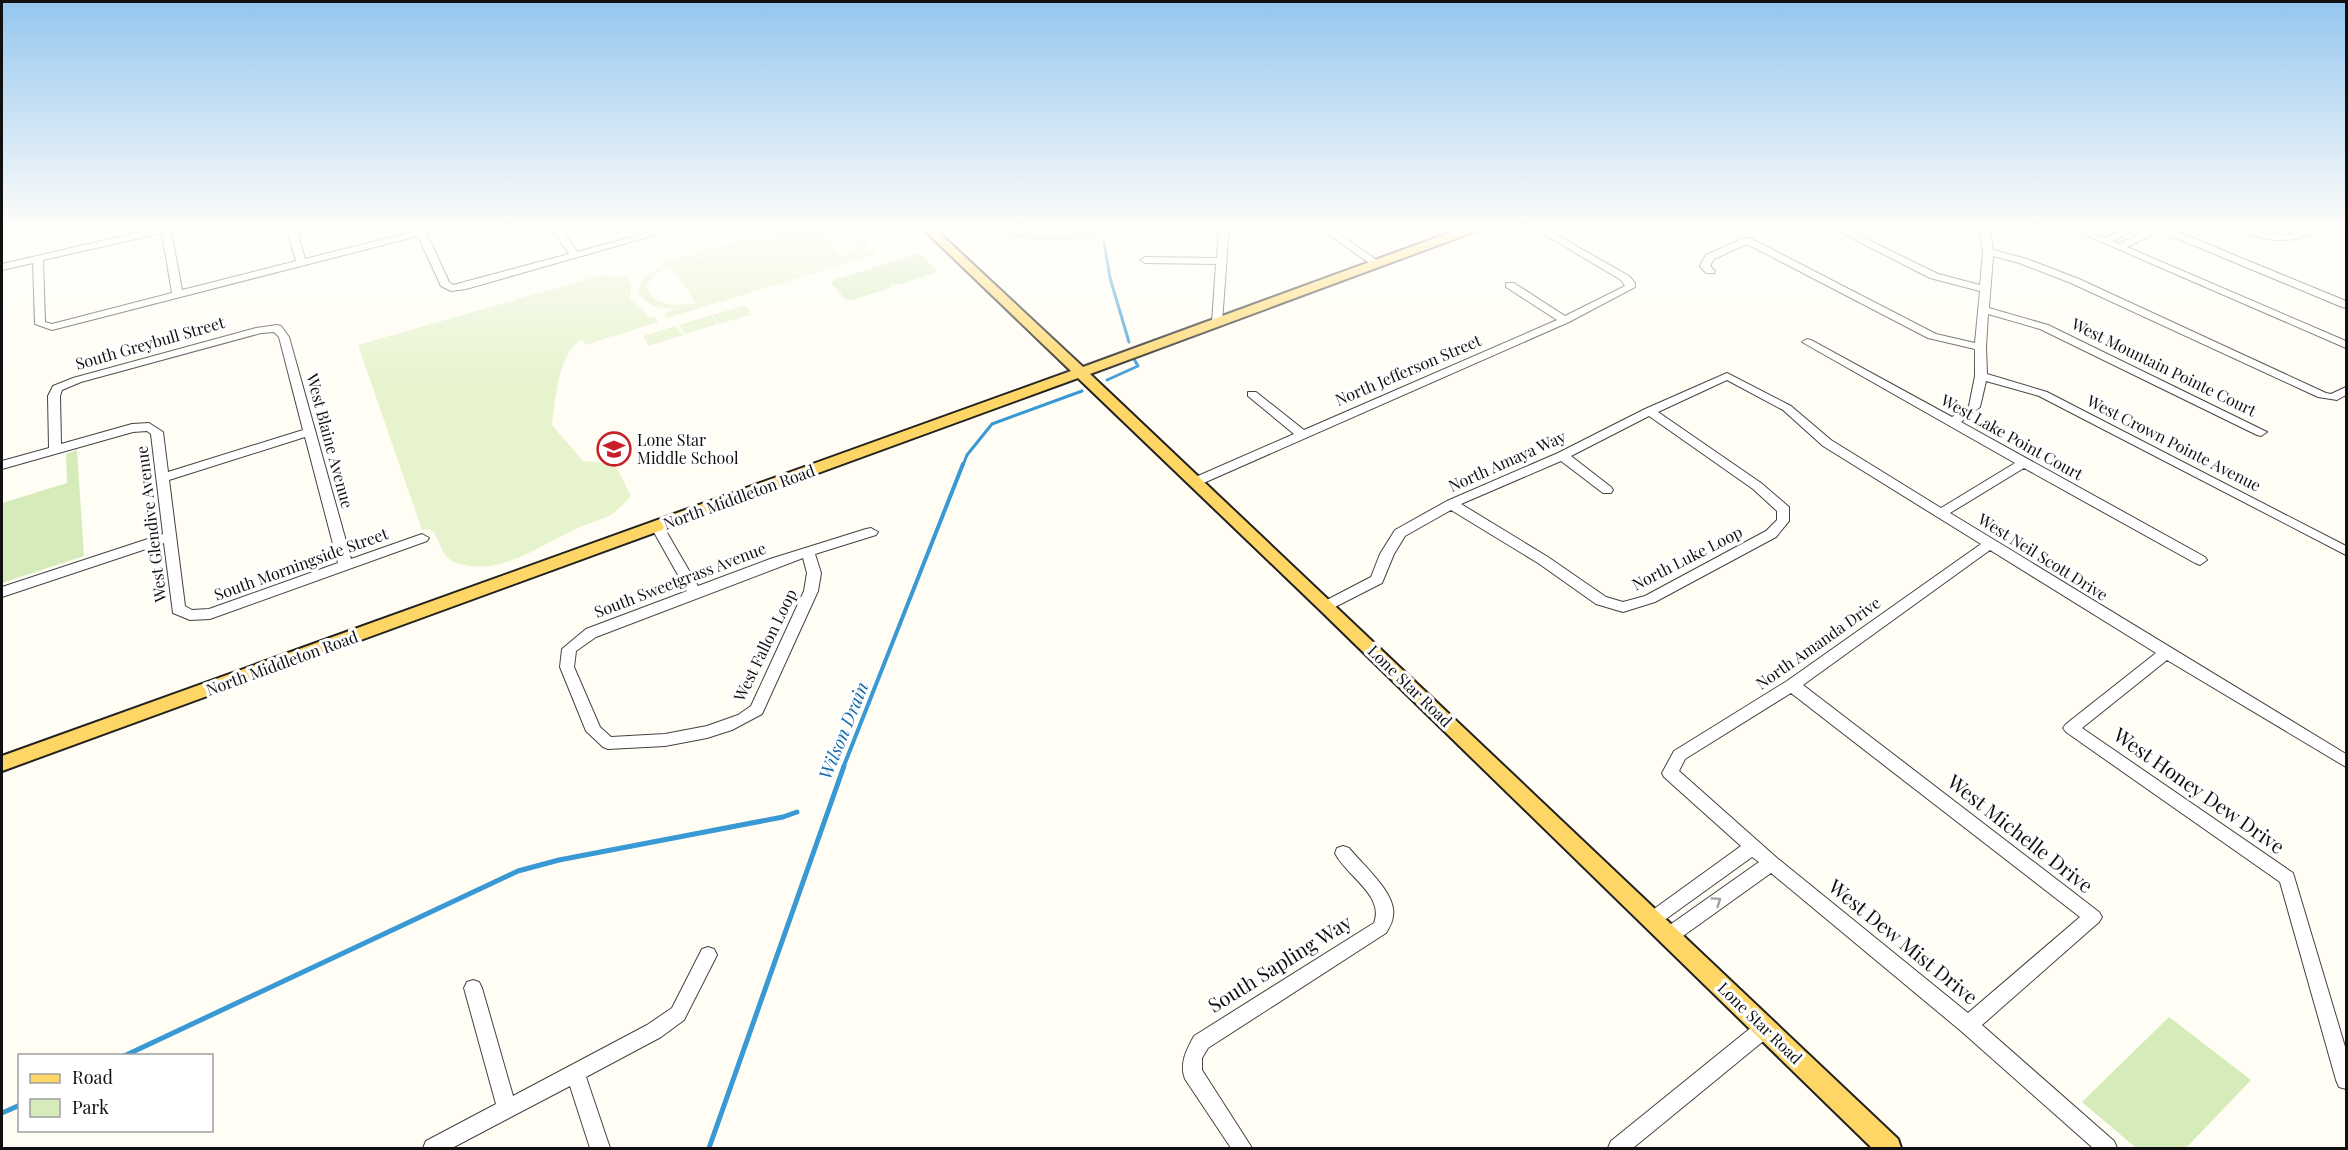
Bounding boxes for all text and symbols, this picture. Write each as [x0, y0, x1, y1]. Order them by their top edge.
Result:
street label: South Greybull Street [73, 311, 227, 374]
street label: West Mountain Pointe Court [2068, 312, 2260, 421]
street label: North Jefferson Street [1332, 329, 1484, 410]
street label: West Blaine Avenue [302, 370, 359, 511]
street label: West Lake Point Court [1937, 388, 2087, 485]
street label: West Crown Pointe Avenue [2083, 389, 2265, 496]
street label: North Amaya Way [1445, 425, 1569, 496]
place label: Lone Star Middle School [637, 429, 739, 468]
school or university icon: Lone Star Middle School [596, 431, 632, 467]
street label: West Glendive Avenue [131, 445, 171, 604]
street label: North Middleton Road [660, 459, 818, 534]
street label: West Neil Scott Drive [1974, 508, 2112, 605]
street label: North Luke Loop [1628, 521, 1746, 594]
street label: South Morningside Street [211, 522, 391, 605]
street label: South Sweetgrass Avenue [591, 537, 769, 622]
street label: West Fallon Loop [728, 585, 801, 705]
street label: North Amanda Drive [1751, 592, 1884, 693]
street label: North Middleton Road [203, 625, 361, 700]
street label: Lone Star Road [1364, 640, 1457, 731]
water label: Wilson Drain [813, 678, 874, 783]
street label: West Honey Dew Drive [2108, 720, 2291, 859]
street label: West Michelle Drive [1942, 767, 2099, 898]
street label: West Dew Mist Drive [1823, 872, 1984, 1009]
one-way arrow [1711, 897, 1722, 908]
street label: South Sapling Way [1202, 908, 1356, 1018]
street label: Lone Star Road [1714, 977, 1807, 1068]
legend [18, 1054, 213, 1132]
text: Road [72, 1065, 113, 1089]
text: Park [72, 1095, 109, 1119]

